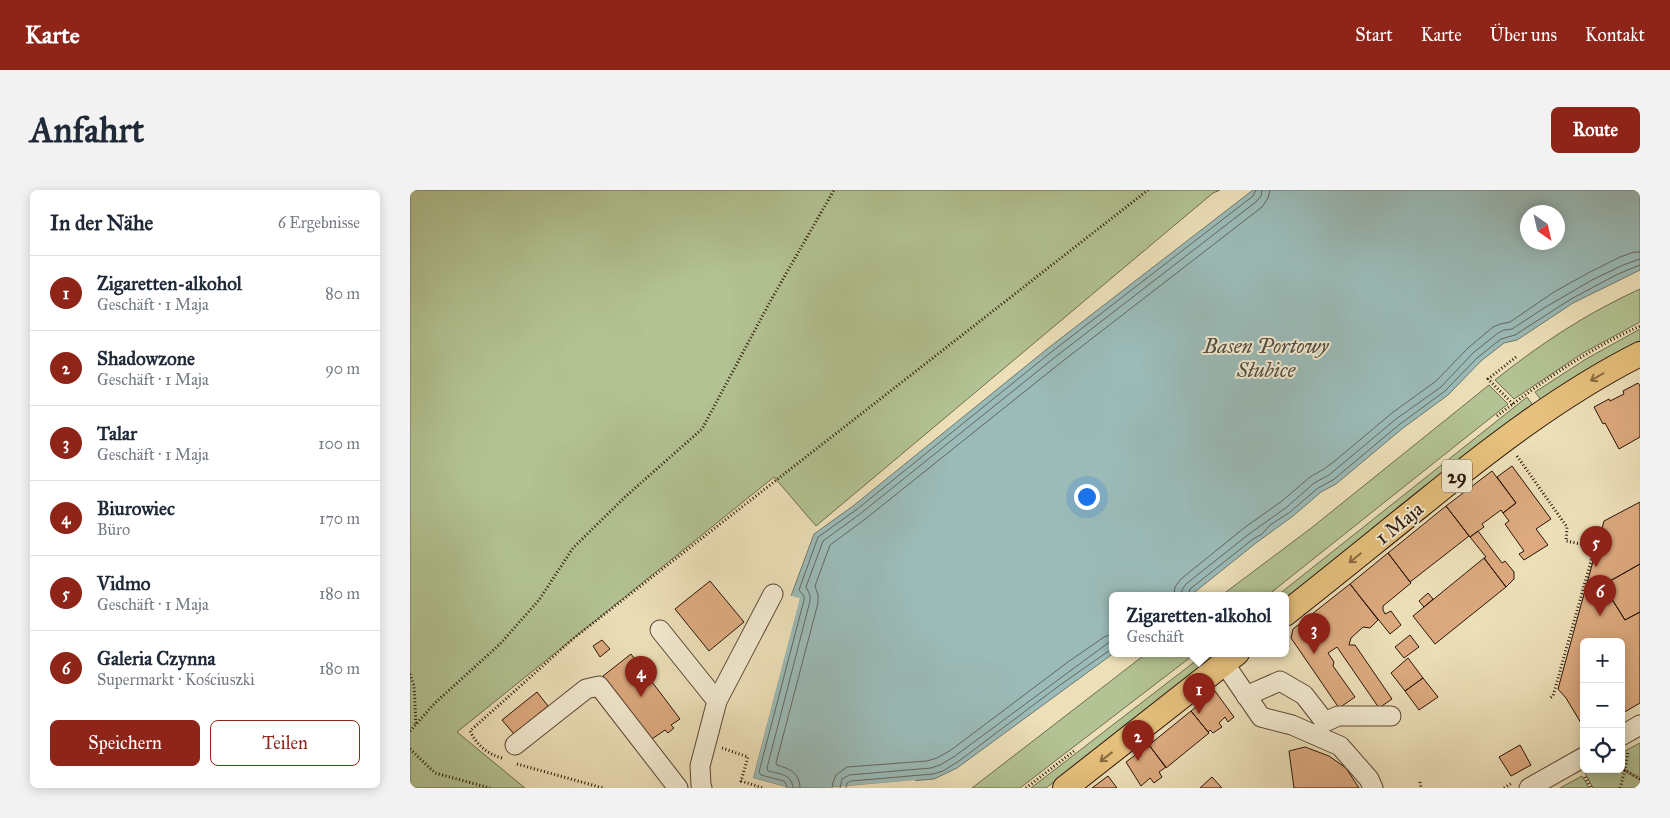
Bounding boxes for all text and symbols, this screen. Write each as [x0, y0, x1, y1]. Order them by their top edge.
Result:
text: Karte [25, 20, 80, 50]
text: Start [1355, 24, 1393, 46]
text: Karte [1421, 24, 1462, 46]
text: Über uns [1490, 24, 1557, 46]
text: Kontakt [1585, 24, 1645, 46]
button: Route [1551, 107, 1640, 153]
text: Anfahrt [30, 109, 144, 152]
north arrow [1520, 205, 1565, 250]
text: In der Nähe [50, 210, 153, 236]
text: 6 Ergebnisse [278, 213, 360, 232]
text: Zigaretten-alkohol [97, 272, 242, 295]
text: 1 [63, 284, 69, 303]
text: 80 m [325, 284, 360, 303]
text: Geschäft · 1 Maja [97, 295, 209, 314]
water label: Basen Portowy Słubice [1203, 333, 1330, 383]
text: Shadowzone [97, 347, 195, 370]
text: 2 [62, 359, 70, 378]
text: 90 m [325, 359, 360, 378]
text: Geschäft · 1 Maja [97, 370, 209, 389]
one-way arrow [1591, 373, 1605, 383]
text: Talar [97, 422, 137, 445]
text: 3 [63, 434, 69, 453]
text: 100 m [318, 434, 360, 453]
text: Geschäft · 1 Maja [97, 445, 209, 464]
road number: 29 [1442, 460, 1472, 492]
your location [1074, 484, 1100, 510]
street label: 1 Maja [1370, 496, 1428, 550]
text: Biurowiec [97, 497, 175, 520]
text: 4 [62, 509, 70, 528]
text: 170 m [319, 509, 360, 528]
text: Büro [97, 520, 130, 539]
pin: 5 [1580, 526, 1612, 567]
one-way arrow [1348, 553, 1362, 563]
text: Vidmo [97, 572, 151, 595]
pin: 6 [1584, 575, 1616, 616]
text: 5 [62, 584, 70, 603]
text: 180 m [319, 584, 360, 603]
popup [1109, 592, 1289, 657]
text: Geschäft · 1 Maja [97, 595, 209, 614]
text: Zigaretten-alkohol [1127, 604, 1272, 627]
pin: 3 [1298, 613, 1330, 654]
text: Geschäft [1127, 627, 1184, 646]
map controls [1580, 638, 1625, 773]
button: + [1580, 638, 1625, 683]
text: Galeria Czynna [97, 647, 216, 670]
pin: 4 [625, 656, 657, 697]
text: 6 [62, 659, 70, 678]
text: 180 m [319, 659, 360, 678]
text: Supermarkt · Kościuszki [97, 670, 255, 689]
pin: 1 [1183, 673, 1215, 714]
button: − [1580, 683, 1625, 728]
button: Speichern [50, 720, 200, 766]
button: Teilen [210, 720, 360, 766]
pin: 2 [1122, 720, 1154, 761]
button: locate [1580, 728, 1625, 773]
one-way arrow [1100, 751, 1113, 762]

